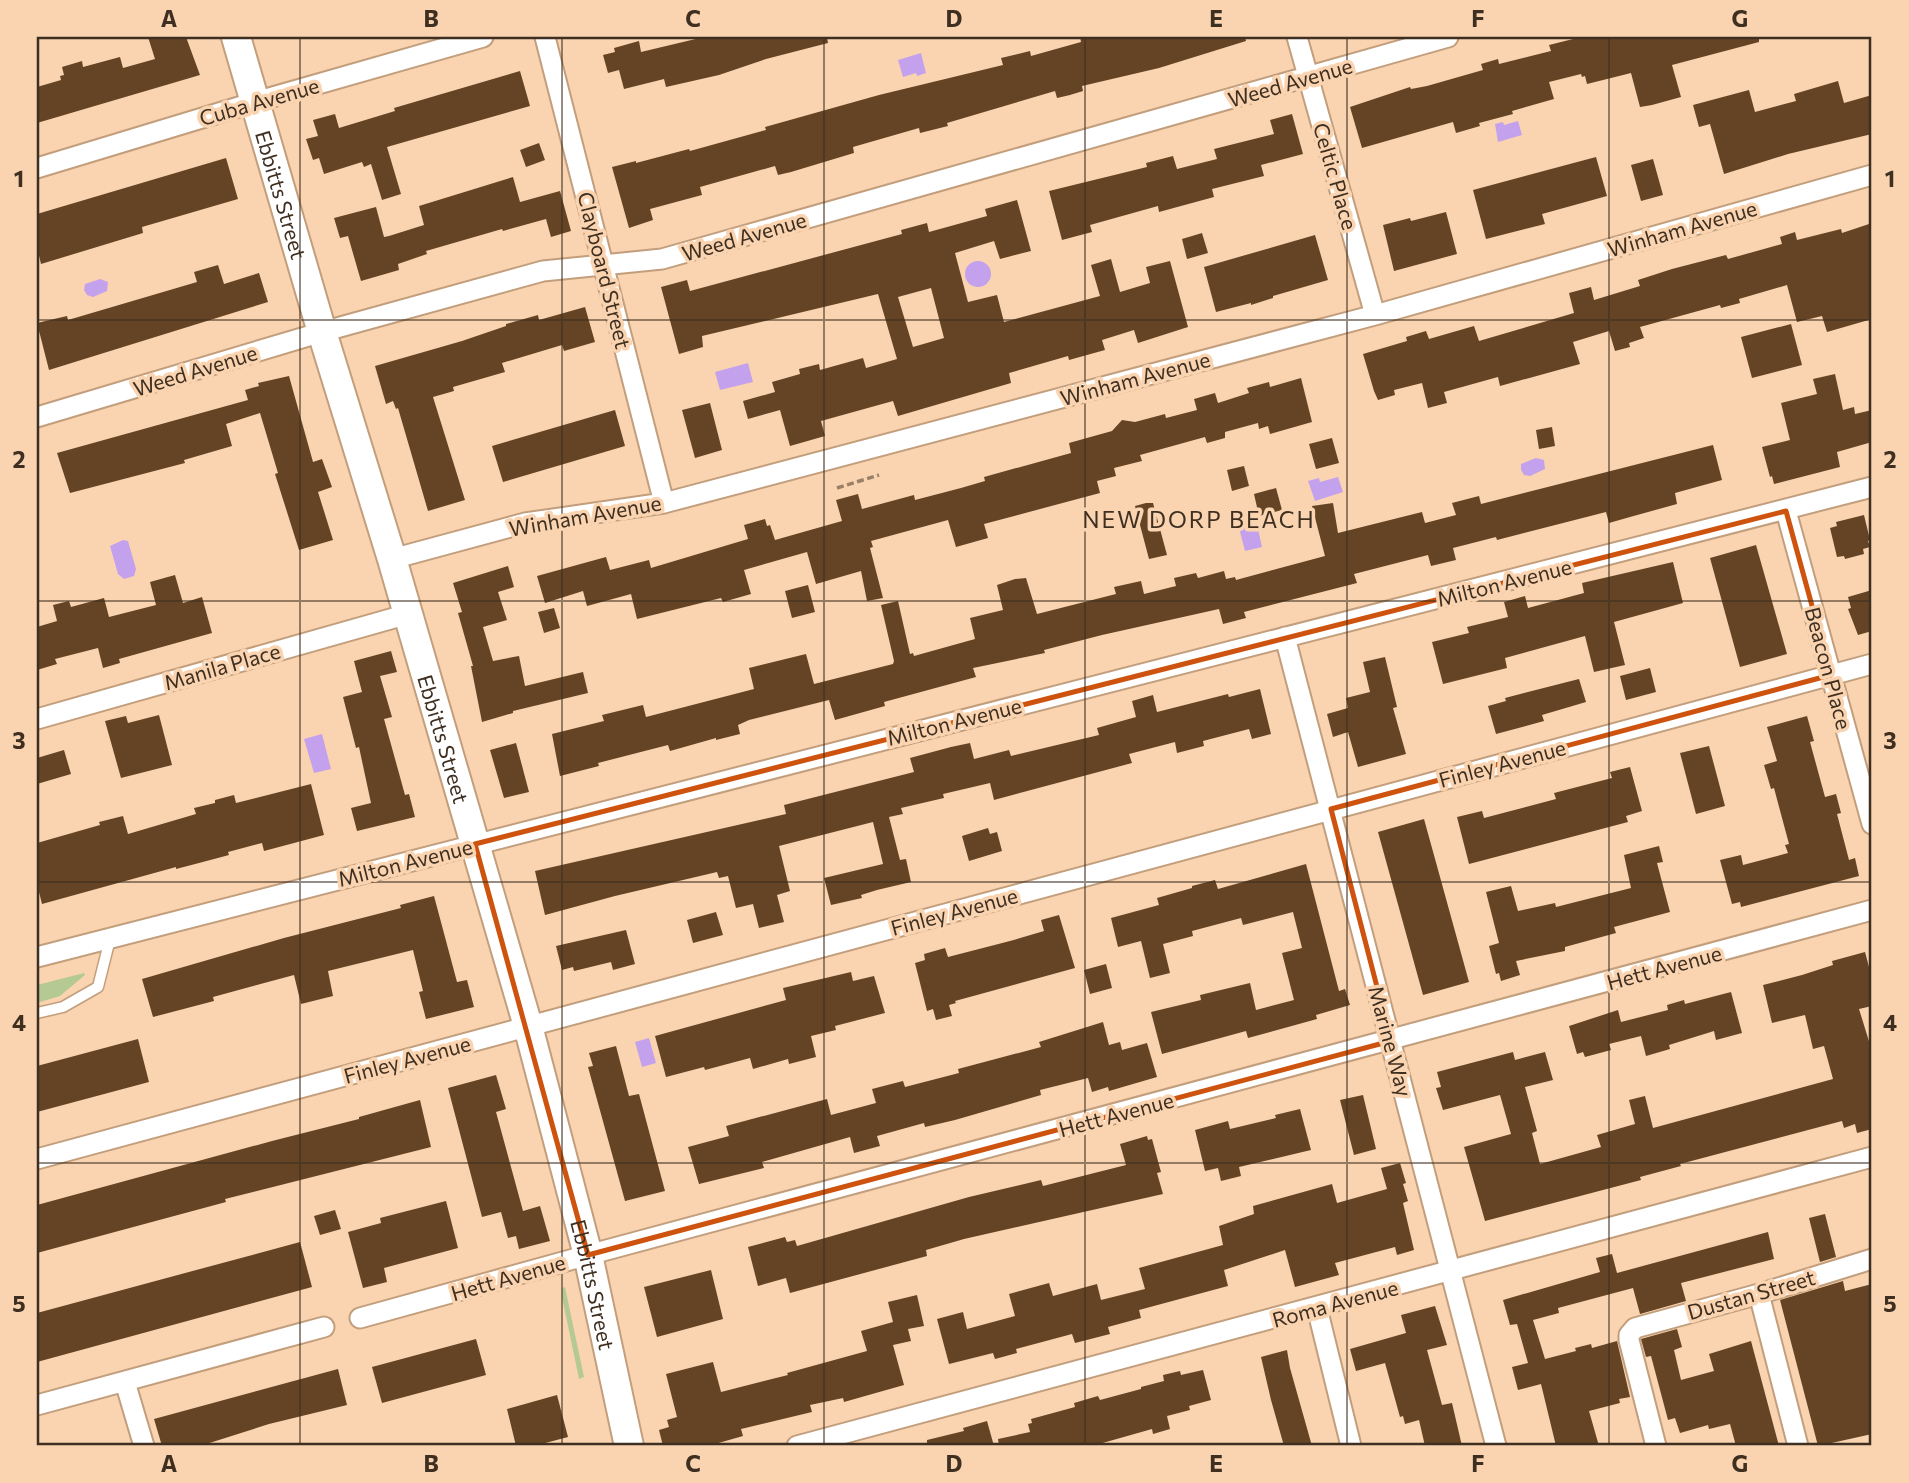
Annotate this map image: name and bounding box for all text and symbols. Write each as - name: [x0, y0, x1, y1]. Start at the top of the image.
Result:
- text: A: [161, 4, 178, 32]
- text: B: [423, 4, 439, 32]
- text: C: [685, 4, 701, 32]
- text: D: [946, 4, 963, 32]
- text: E: [1209, 4, 1223, 32]
- text: F: [1471, 4, 1485, 32]
- text: G: [1732, 4, 1748, 32]
- street label: Weed Avenue: [1225, 52, 1355, 112]
- street label: Cuba Avenue: [196, 72, 322, 130]
- street label: Celtic Place: [1309, 120, 1363, 232]
- street label: Ebbitts Street: [251, 127, 313, 262]
- text: 1: [14, 164, 24, 192]
- text: 1: [1885, 164, 1895, 192]
- street label: Clayboard Street: [573, 189, 637, 351]
- street label: Winham Avenue: [1604, 195, 1760, 261]
- street label: Weed Avenue: [679, 206, 809, 266]
- street label: Weed Avenue: [130, 339, 260, 401]
- street label: Winham Avenue: [1057, 346, 1213, 410]
- text: 2: [12, 445, 26, 473]
- text: 2: [1883, 445, 1897, 473]
- street label: Winham Avenue: [507, 489, 663, 541]
- district label: NEW DORP BEACH: [1082, 505, 1316, 533]
- street label: Milton Avenue: [1434, 553, 1574, 611]
- street label: Beacon Place: [1801, 604, 1857, 732]
- street label: Manila Place: [161, 637, 283, 695]
- street label: Ebbitts Street: [414, 671, 475, 806]
- street label: Milton Avenue: [884, 692, 1024, 750]
- text: 3: [12, 726, 26, 754]
- text: 3: [1883, 726, 1897, 754]
- street label: Finley Avenue: [1436, 734, 1568, 792]
- street label: Milton Avenue: [335, 833, 475, 891]
- street label: Finley Avenue: [888, 882, 1020, 940]
- street label: Hett Avenue: [1604, 940, 1724, 994]
- street label: Marine Way: [1364, 983, 1418, 1099]
- text: 4: [12, 1008, 26, 1036]
- text: 4: [1883, 1008, 1897, 1036]
- street label: Finley Avenue: [341, 1030, 473, 1088]
- street label: Hett Avenue: [1056, 1087, 1176, 1141]
- street label: Ebbitts Street: [567, 1217, 620, 1352]
- street label: Hett Avenue: [448, 1249, 568, 1305]
- street label: Dustan Street: [1684, 1264, 1818, 1324]
- street label: Roma Avenue: [1269, 1274, 1401, 1332]
- text: 5: [12, 1289, 26, 1317]
- text: 5: [1883, 1289, 1897, 1317]
- text: A: [161, 1449, 178, 1477]
- text: B: [423, 1449, 439, 1477]
- text: C: [685, 1449, 701, 1477]
- text: D: [946, 1449, 963, 1477]
- text: E: [1209, 1449, 1223, 1477]
- text: F: [1471, 1449, 1485, 1477]
- text: G: [1732, 1449, 1748, 1477]

